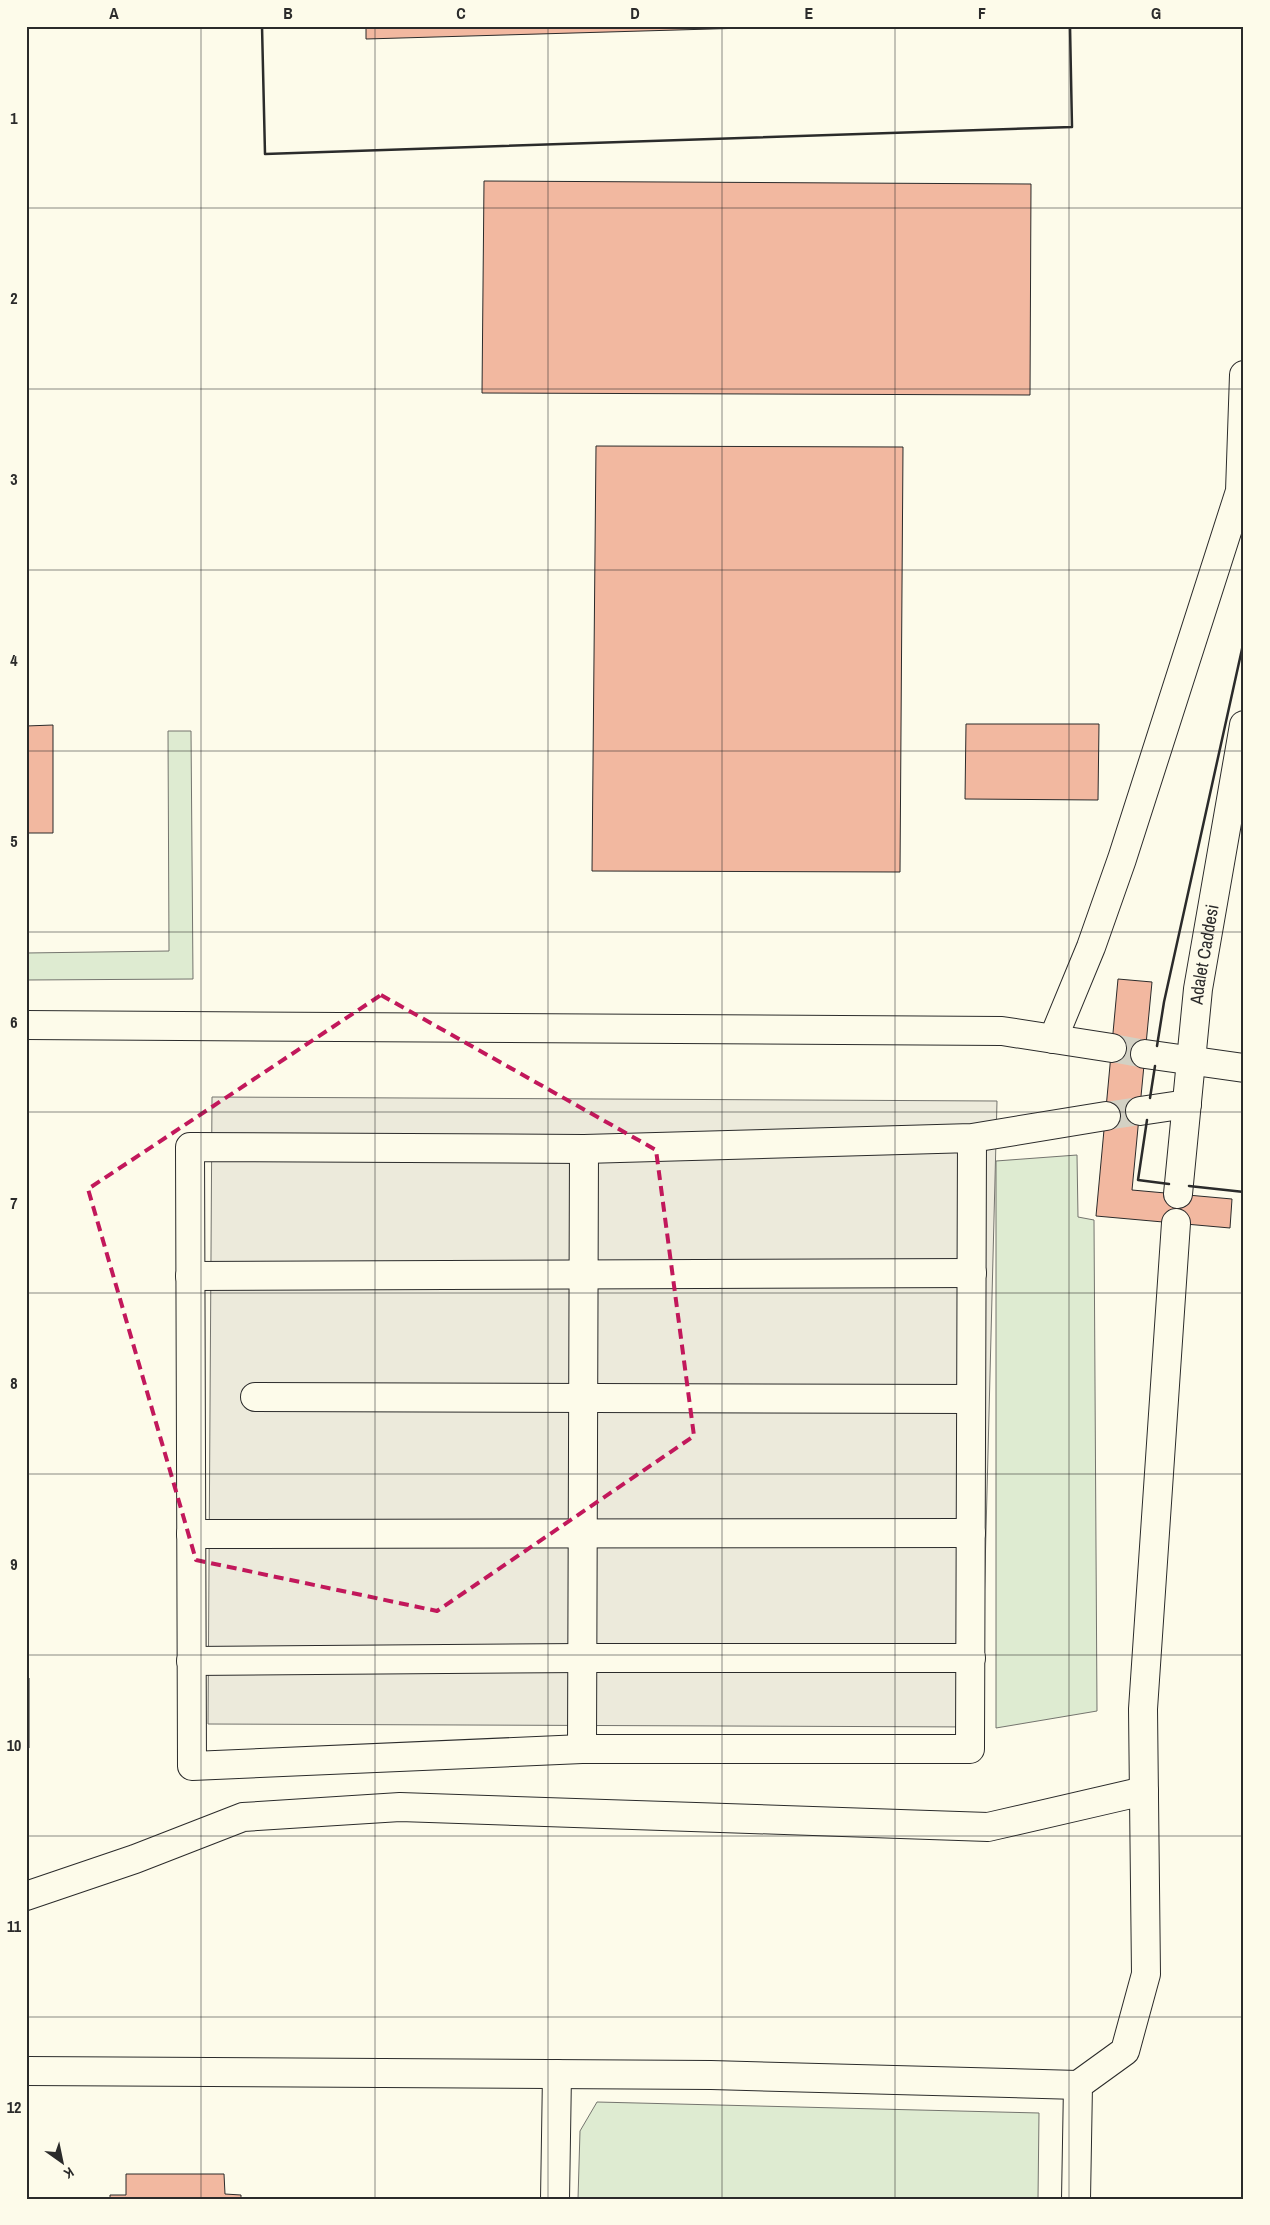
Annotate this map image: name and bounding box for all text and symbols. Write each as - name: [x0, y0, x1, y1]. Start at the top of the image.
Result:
- text: A: [109, 2, 119, 24]
- text: B: [283, 2, 293, 24]
- text: C: [456, 2, 466, 24]
- text: D: [630, 2, 640, 24]
- text: E: [805, 2, 814, 24]
- text: F: [978, 2, 986, 24]
- text: G: [1151, 2, 1161, 24]
- text: 1: [10, 107, 18, 129]
- text: 2: [10, 287, 18, 309]
- text: 3: [10, 468, 18, 490]
- text: 4: [10, 649, 18, 671]
- text: 5: [10, 830, 18, 852]
- street label: Adalet Caddesi: [1183, 902, 1225, 1007]
- text: 6: [10, 1011, 18, 1033]
- text: 7: [10, 1192, 18, 1214]
- text: 8: [10, 1372, 18, 1394]
- text: 9: [10, 1553, 18, 1575]
- text: 10: [7, 1734, 21, 1756]
- text: 11: [7, 1915, 22, 1937]
- text: 12: [7, 2096, 21, 2118]
- north arrow: [38, 2138, 88, 2188]
- text: K: [60, 2163, 77, 2183]

